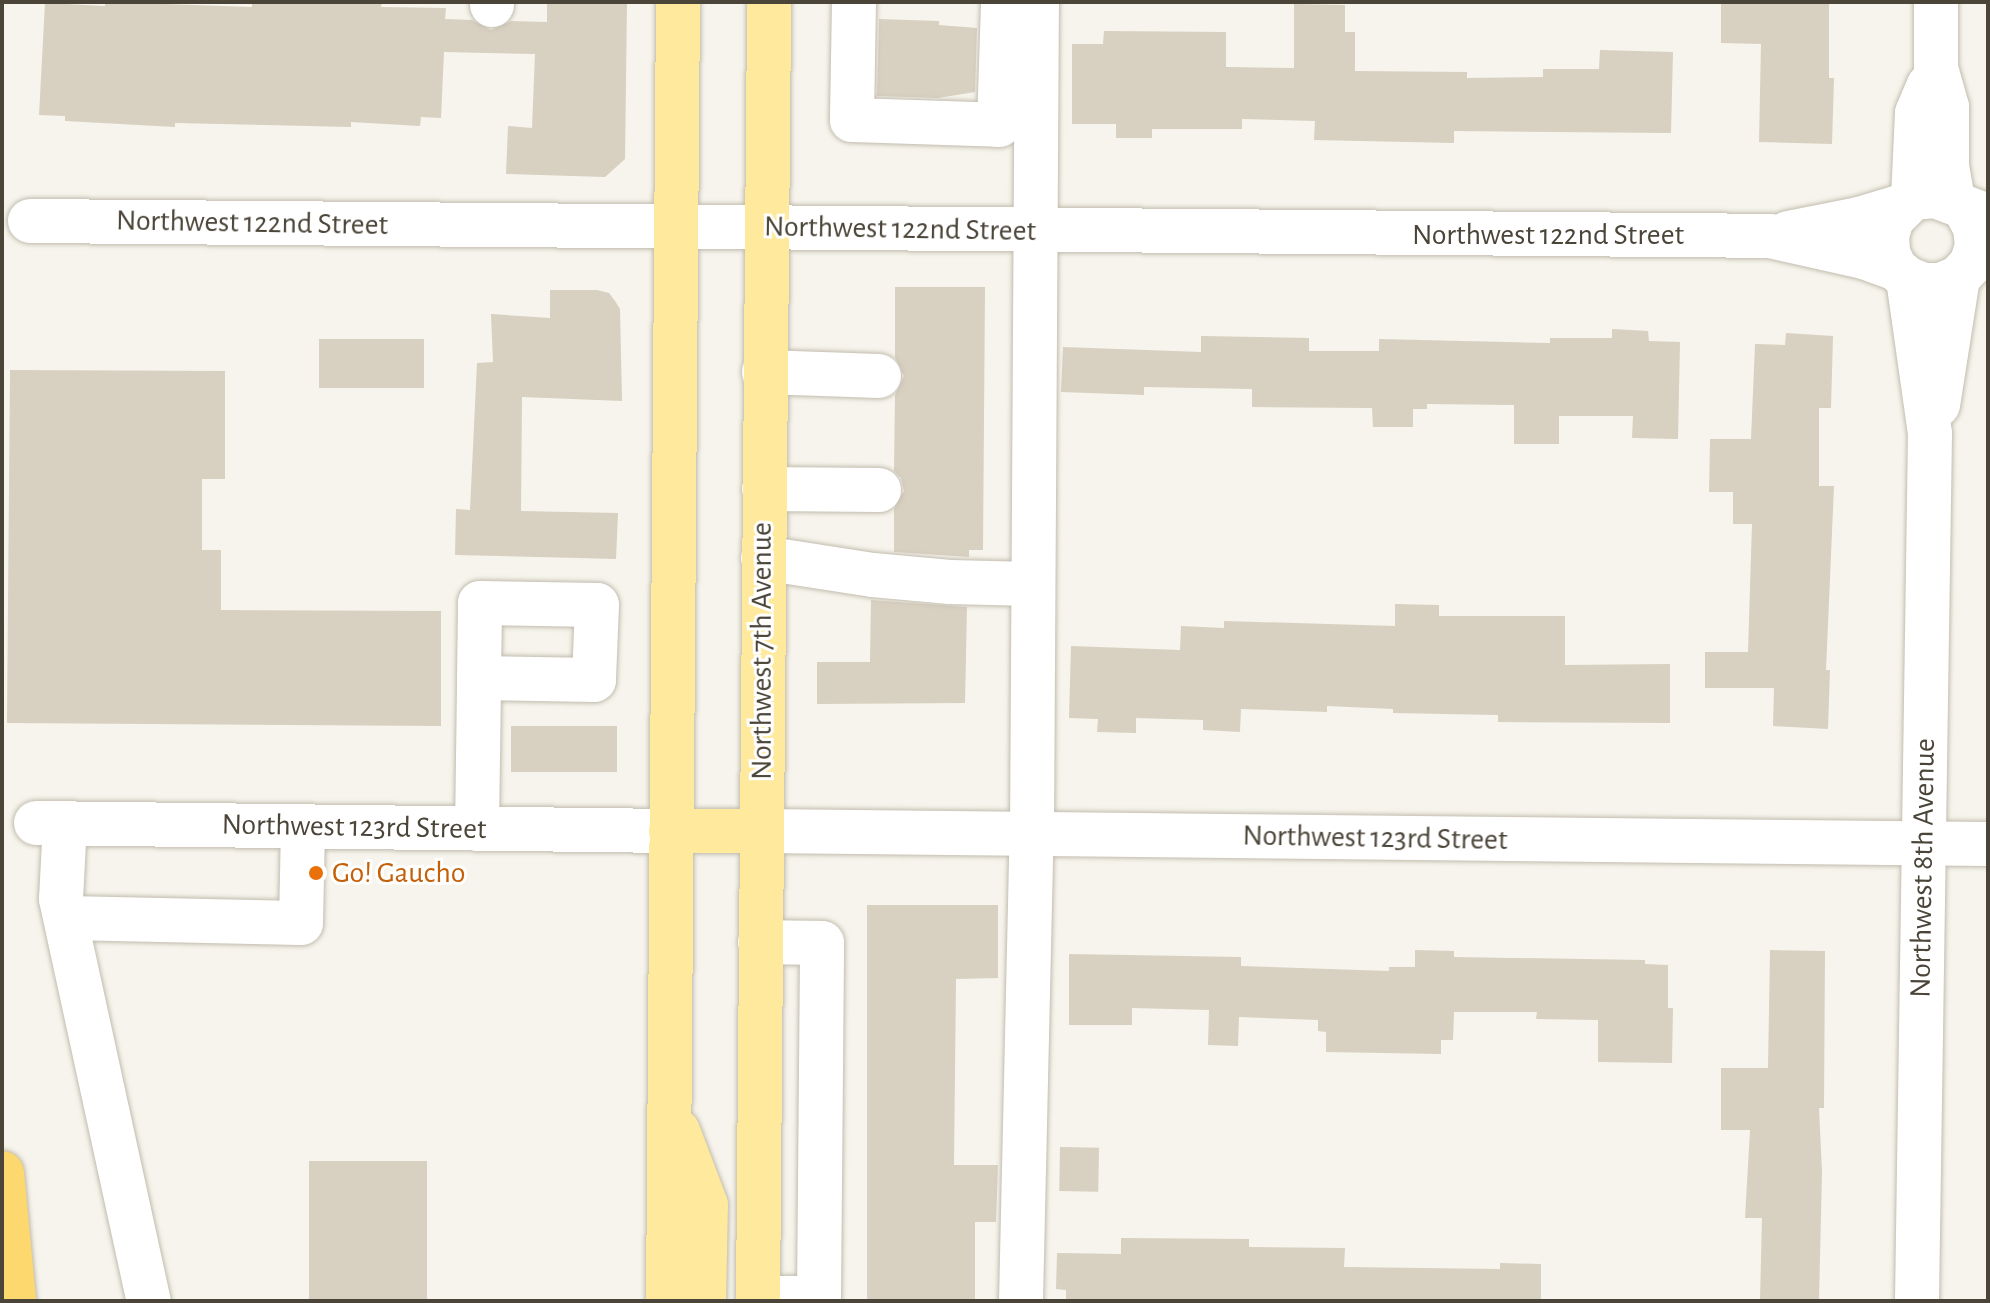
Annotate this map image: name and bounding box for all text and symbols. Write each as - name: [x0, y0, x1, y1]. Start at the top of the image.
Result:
- street label: Northwest 122nd Street: [116, 203, 388, 243]
- street label: Northwest 122nd Street: [764, 209, 1036, 249]
- street label: Northwest 122nd Street: [1412, 217, 1684, 253]
- street label: Northwest 7th Avenue: [744, 522, 780, 780]
- street label: Northwest 8th Avenue: [1903, 738, 1943, 998]
- street label: Northwest 123rd Street: [221, 807, 487, 847]
- street label: Northwest 123rd Street: [1242, 818, 1508, 858]
- place label: Go! Gaucho: [332, 855, 465, 891]
- marker: Go! Gaucho: [307, 864, 325, 882]

